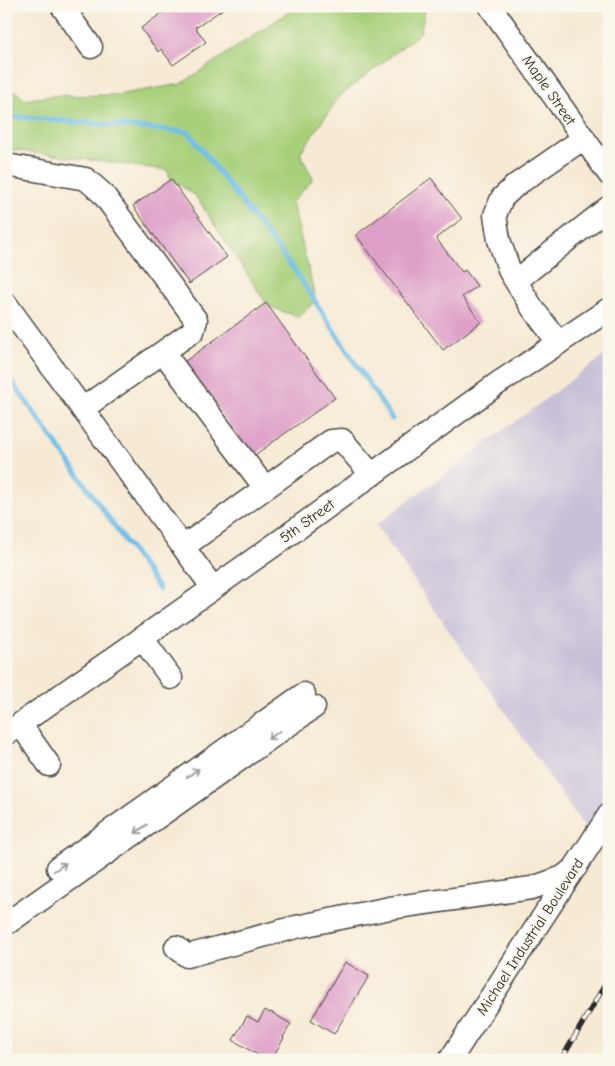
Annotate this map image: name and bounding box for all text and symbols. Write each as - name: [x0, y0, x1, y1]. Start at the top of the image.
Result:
- street label: Maple Street: [518, 51, 580, 129]
- street label: 5th Street: [276, 495, 338, 547]
- one-way arrow: [267, 730, 281, 740]
- one-way arrow: [186, 768, 200, 778]
- one-way arrow: [135, 823, 148, 834]
- street label: Michael Industrial Boulevard: [473, 855, 587, 1019]
- one-way arrow: [53, 861, 66, 872]

